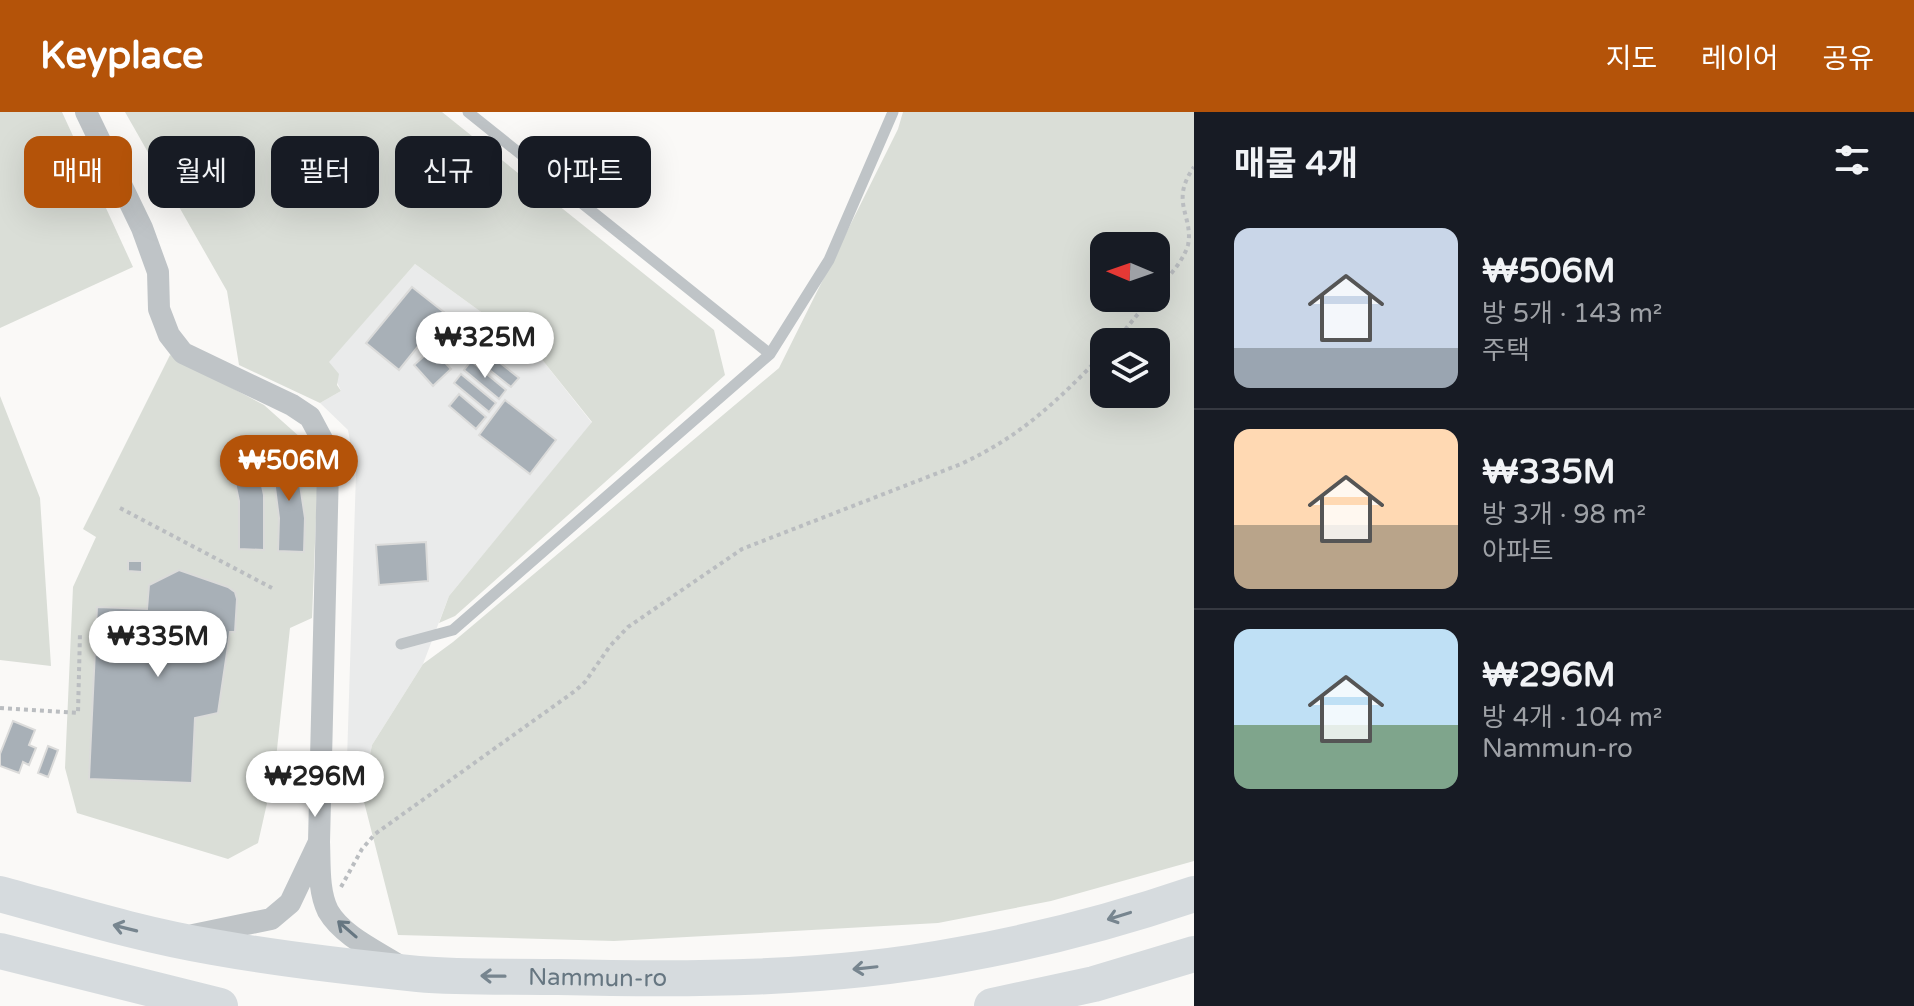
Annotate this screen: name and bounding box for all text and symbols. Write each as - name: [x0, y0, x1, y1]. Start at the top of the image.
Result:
- text: Keyplace: [40, 33, 204, 79]
- text: 지도: [1606, 42, 1657, 76]
- text: 레이어: [1701, 42, 1778, 76]
- text: 공유: [1822, 42, 1874, 76]
- chip: 매매: [24, 136, 132, 208]
- chip: 월세: [148, 136, 255, 208]
- chip: 필터: [271, 136, 379, 208]
- chip: 신규: [395, 136, 502, 208]
- chip: 아파트: [518, 136, 651, 208]
- icon: filters: [1830, 138, 1874, 182]
- text: 매물 4개: [1234, 144, 1358, 185]
- north arrow: [1090, 232, 1170, 312]
- map controls: [1090, 232, 1170, 408]
- text: ₩506M: [1482, 251, 1616, 292]
- icon: home: [1298, 260, 1394, 356]
- text: 방 5개 · 143 m²: [1482, 298, 1662, 329]
- pin: ₩325M: [429, 312, 541, 380]
- text: ₩325M: [434, 322, 536, 353]
- button: layers: [1090, 328, 1170, 408]
- text: 주택: [1482, 335, 1530, 366]
- pin: ₩506M: [233, 435, 345, 503]
- text: ₩506M: [238, 445, 340, 476]
- text: ₩335M: [1482, 452, 1616, 493]
- icon: home: [1298, 461, 1394, 557]
- text: 방 3개 · 98 m²: [1482, 499, 1646, 530]
- text: 아파트: [1482, 536, 1554, 567]
- pin: ₩335M: [102, 611, 214, 679]
- text: ₩335M: [107, 621, 209, 652]
- text: ₩296M: [1482, 655, 1616, 696]
- icon: home: [1298, 661, 1394, 757]
- text: 방 4개 · 104 m²: [1482, 702, 1662, 733]
- text: Nammun-ro: [1482, 733, 1633, 764]
- pin: ₩296M: [259, 751, 371, 819]
- text: ₩296M: [264, 761, 366, 792]
- one-way arrow: [1107, 909, 1133, 924]
- one-way arrow: [113, 919, 139, 934]
- one-way arrow: [337, 920, 357, 938]
- one-way arrow: [852, 960, 879, 975]
- street label: Nammun-ro: [528, 962, 667, 993]
- one-way arrow: [480, 968, 507, 983]

